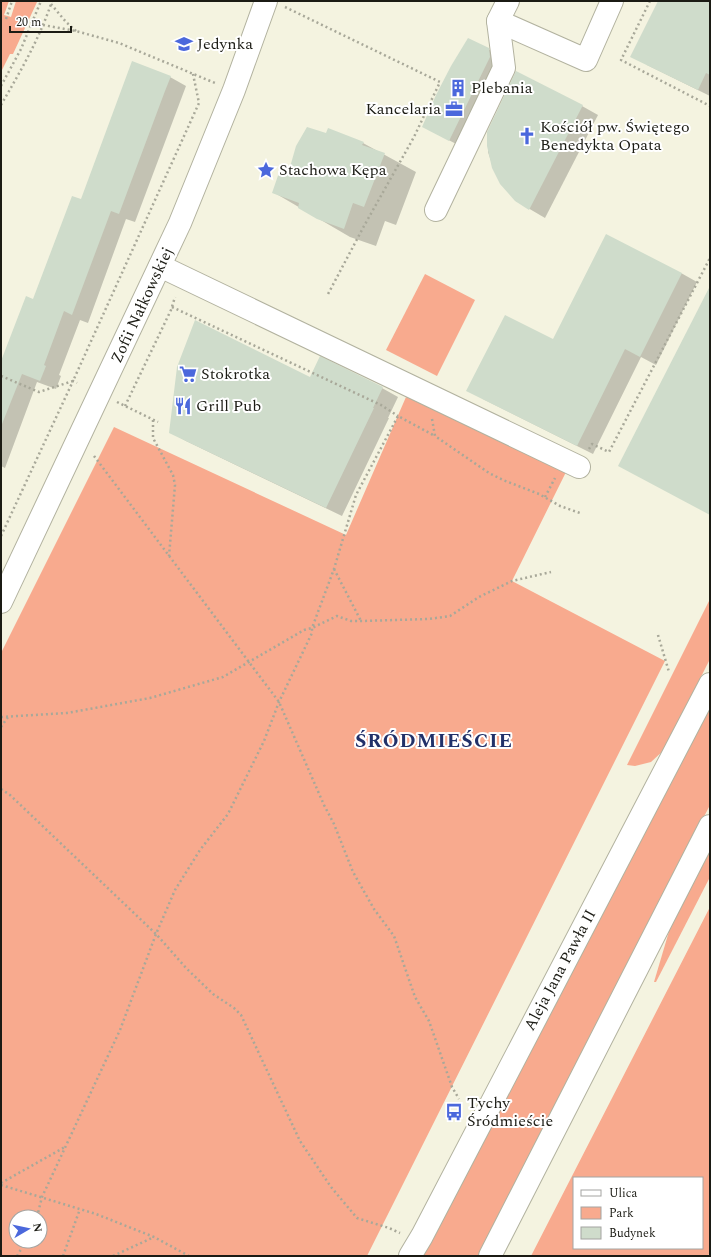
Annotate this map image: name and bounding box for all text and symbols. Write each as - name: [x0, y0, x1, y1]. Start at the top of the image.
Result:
- scale bar: [10, 8, 71, 34]
- text: 20 m: [16, 13, 41, 32]
- place label: Jedynka: [197, 32, 253, 56]
- school or university icon: Jedynka: [174, 34, 194, 54]
- place label: Plebania: [471, 76, 533, 100]
- building icon: Plebania: [448, 78, 468, 98]
- place label: Kancelaria: [366, 97, 441, 121]
- office icon: Kancelaria: [444, 99, 464, 119]
- place label: Kościół pw. Świętego Benedykta Opata: [540, 115, 690, 157]
- church icon: Kościół pw. Świętego Benedykta Opata: [517, 126, 537, 146]
- place label: Stachowa Kępa: [279, 158, 387, 182]
- place icon: Stachowa Kępa: [256, 160, 276, 180]
- street label: Zofii Nałkowskiej: [105, 243, 179, 367]
- place label: Stokrotka: [201, 362, 270, 386]
- supermarket icon: Stokrotka: [178, 364, 198, 384]
- place label: Grill Pub: [196, 394, 261, 418]
- restaurant icon: Grill Pub: [173, 396, 193, 416]
- district label: ŚRÓDMIEŚCIE: [355, 726, 513, 756]
- street label: Aleja Jana Pawła II: [518, 905, 602, 1035]
- place label: Tychy Śródmieście: [467, 1091, 553, 1133]
- bus stop icon: Tychy Śródmieście: [444, 1102, 464, 1122]
- legend: [573, 1177, 703, 1249]
- text: Ulica: [609, 1184, 638, 1203]
- text: Park: [609, 1204, 634, 1223]
- north arrow: [8, 1209, 48, 1249]
- text: N: [28, 1222, 46, 1233]
- text: Budynek: [609, 1224, 656, 1243]

